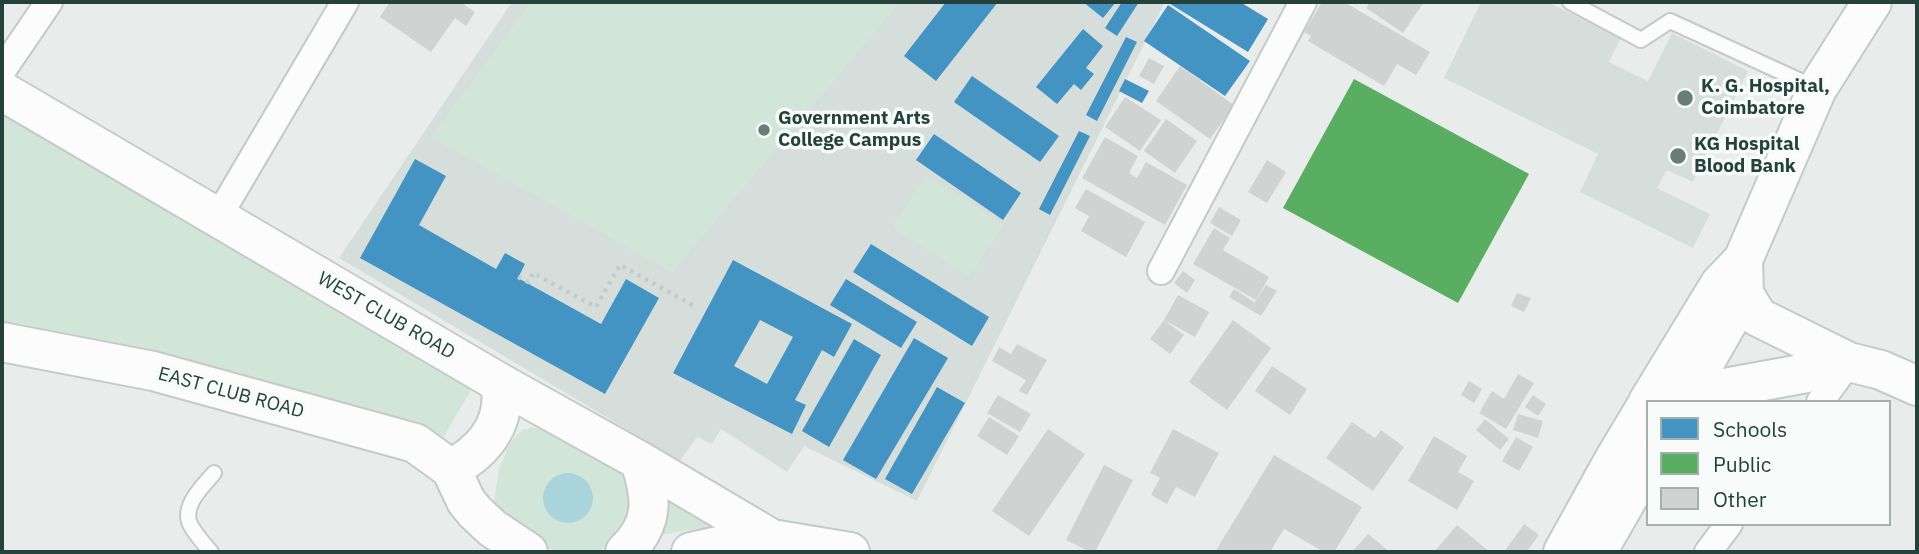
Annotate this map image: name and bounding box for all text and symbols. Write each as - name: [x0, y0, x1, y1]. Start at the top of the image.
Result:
- place label: K. G. Hospital, Coimbatore: [1701, 76, 1830, 120]
- marker: K. G. Hospital, Coimbatore: [1675, 88, 1695, 108]
- place label: Government Arts College Campus: [778, 108, 930, 152]
- marker: Government Arts College Campus: [756, 122, 772, 138]
- place label: KG Hospital Blood Bank: [1694, 134, 1799, 178]
- marker: KG Hospital Blood Bank: [1668, 146, 1688, 166]
- street label: WEST CLUB ROAD: [313, 267, 459, 365]
- street label: EAST CLUB ROAD: [156, 363, 306, 423]
- legend: [1646, 400, 1891, 526]
- text: Schools: [1713, 415, 1787, 443]
- text: Public: [1713, 450, 1771, 478]
- text: Other: [1713, 485, 1766, 513]

